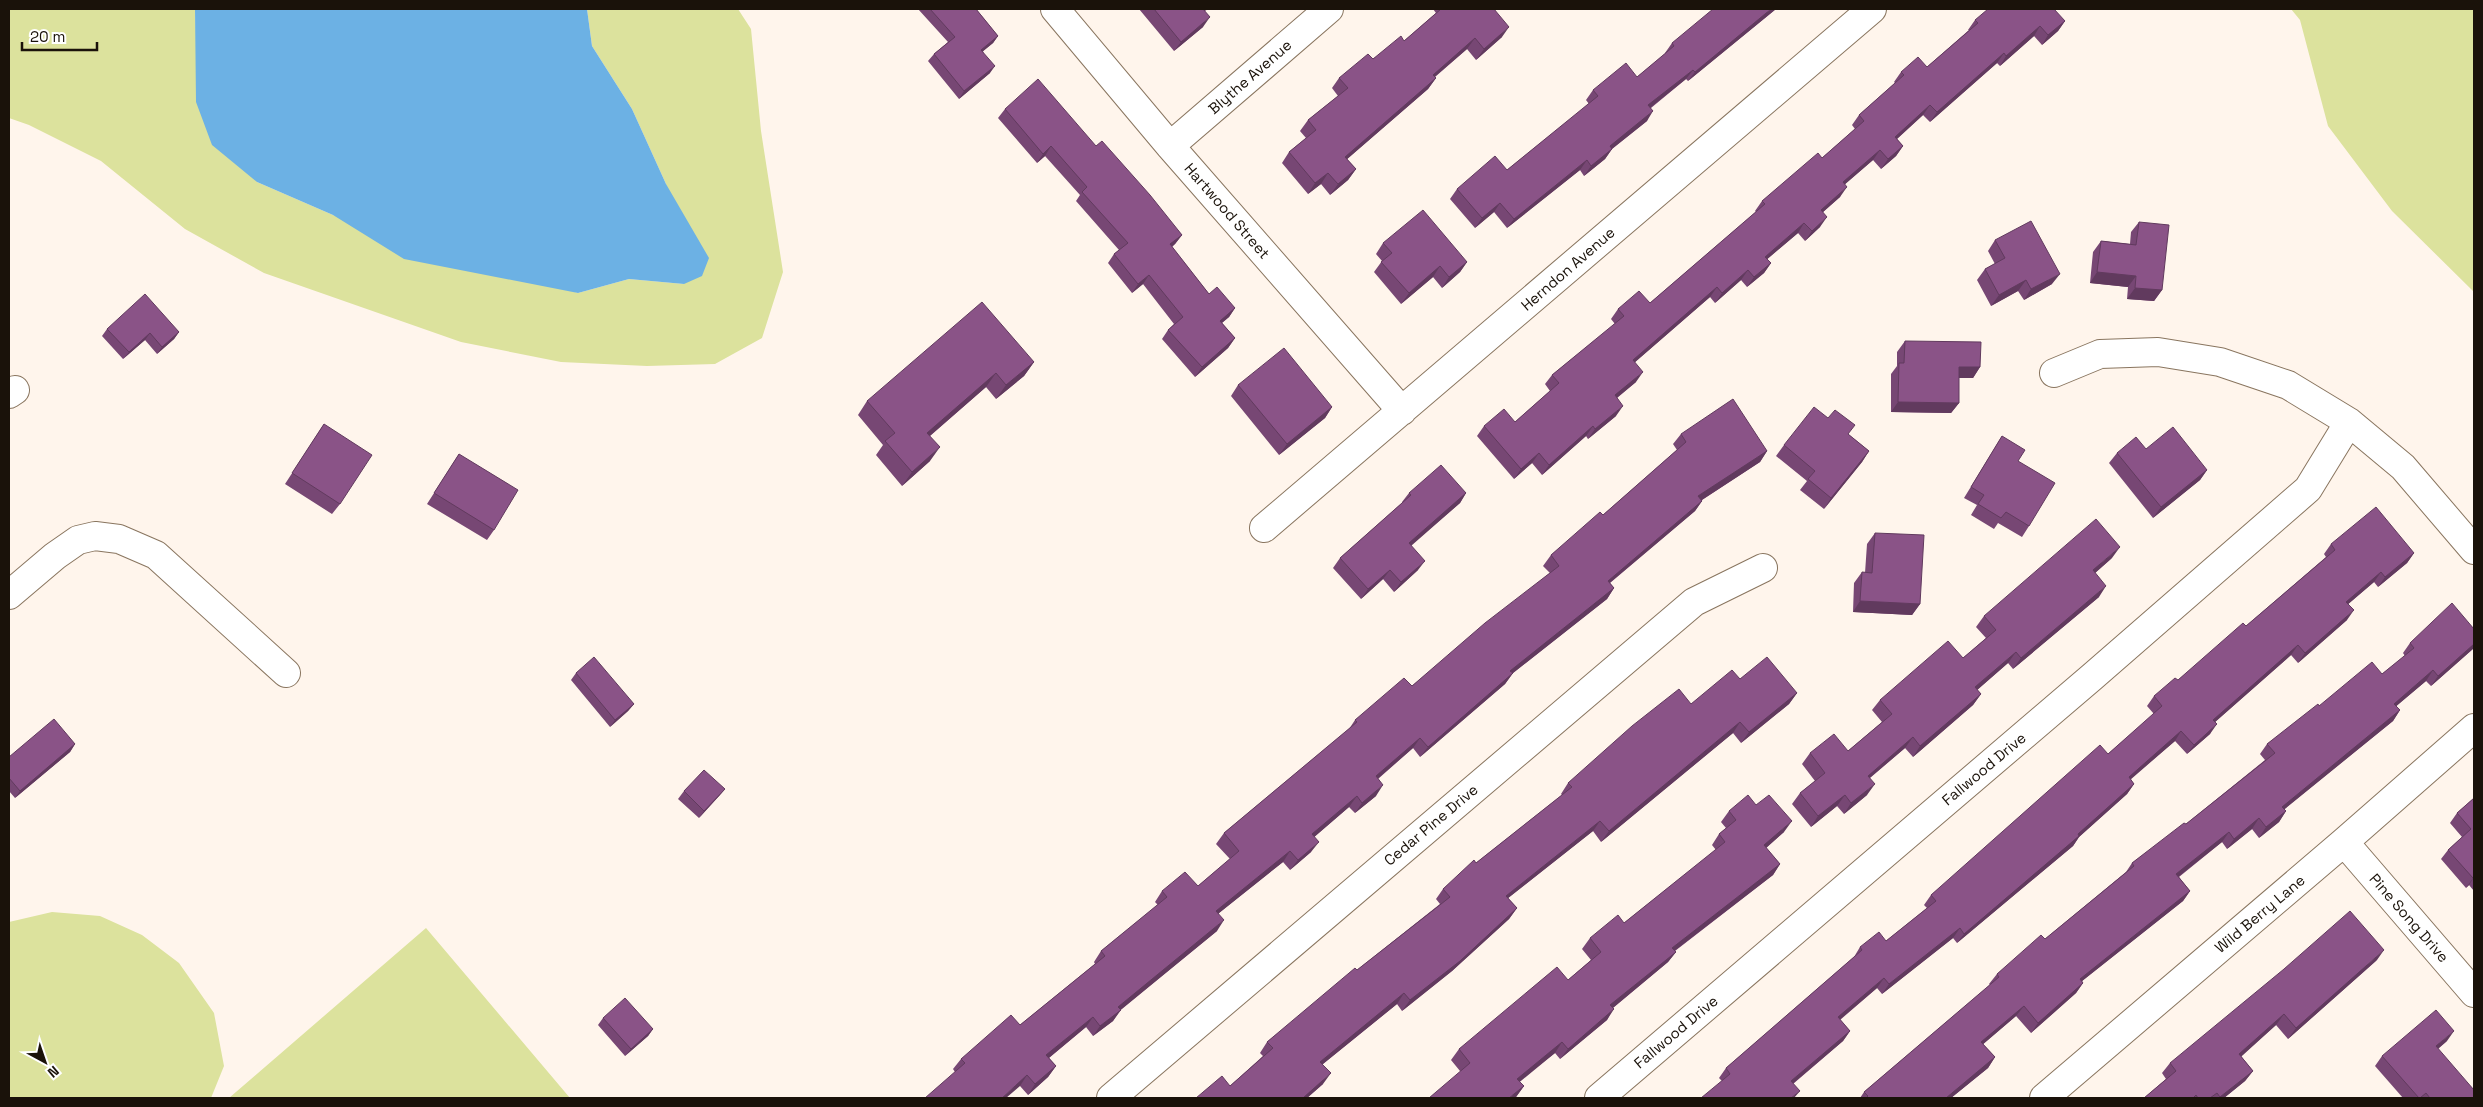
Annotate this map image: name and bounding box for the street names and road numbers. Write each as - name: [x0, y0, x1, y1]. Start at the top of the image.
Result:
- street label: Blythe Avenue: [1204, 35, 1295, 118]
- street label: Hartwood Street: [1181, 159, 1274, 263]
- street label: Herndon Avenue: [1517, 223, 1619, 315]
- street label: Fallwood Drive: [1938, 728, 2030, 809]
- street label: Cedar Pine Drive: [1380, 780, 1482, 869]
- street label: Pine Song Drive: [2366, 869, 2453, 966]
- street label: Wild Berry Lane: [2211, 870, 2309, 957]
- street label: Fallwood Drive: [1630, 991, 1722, 1072]

